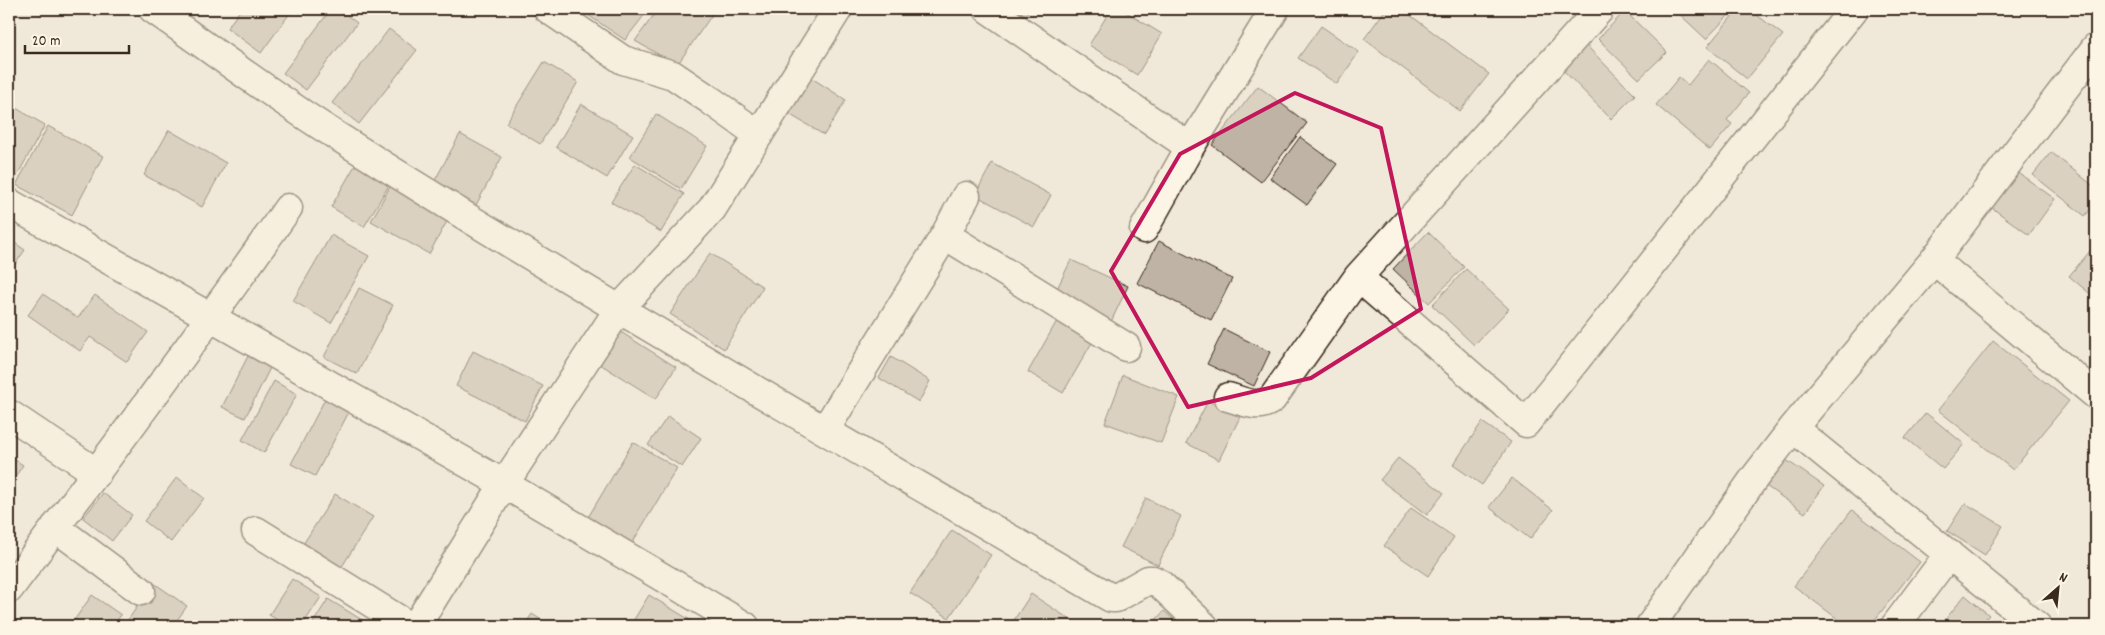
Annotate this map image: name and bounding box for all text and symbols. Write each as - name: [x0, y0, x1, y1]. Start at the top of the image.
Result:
- scale bar: [25, 22, 129, 54]
- text: 20 m: [32, 31, 60, 53]
- north arrow: [2032, 562, 2082, 612]
- text: N: [2055, 568, 2071, 589]

